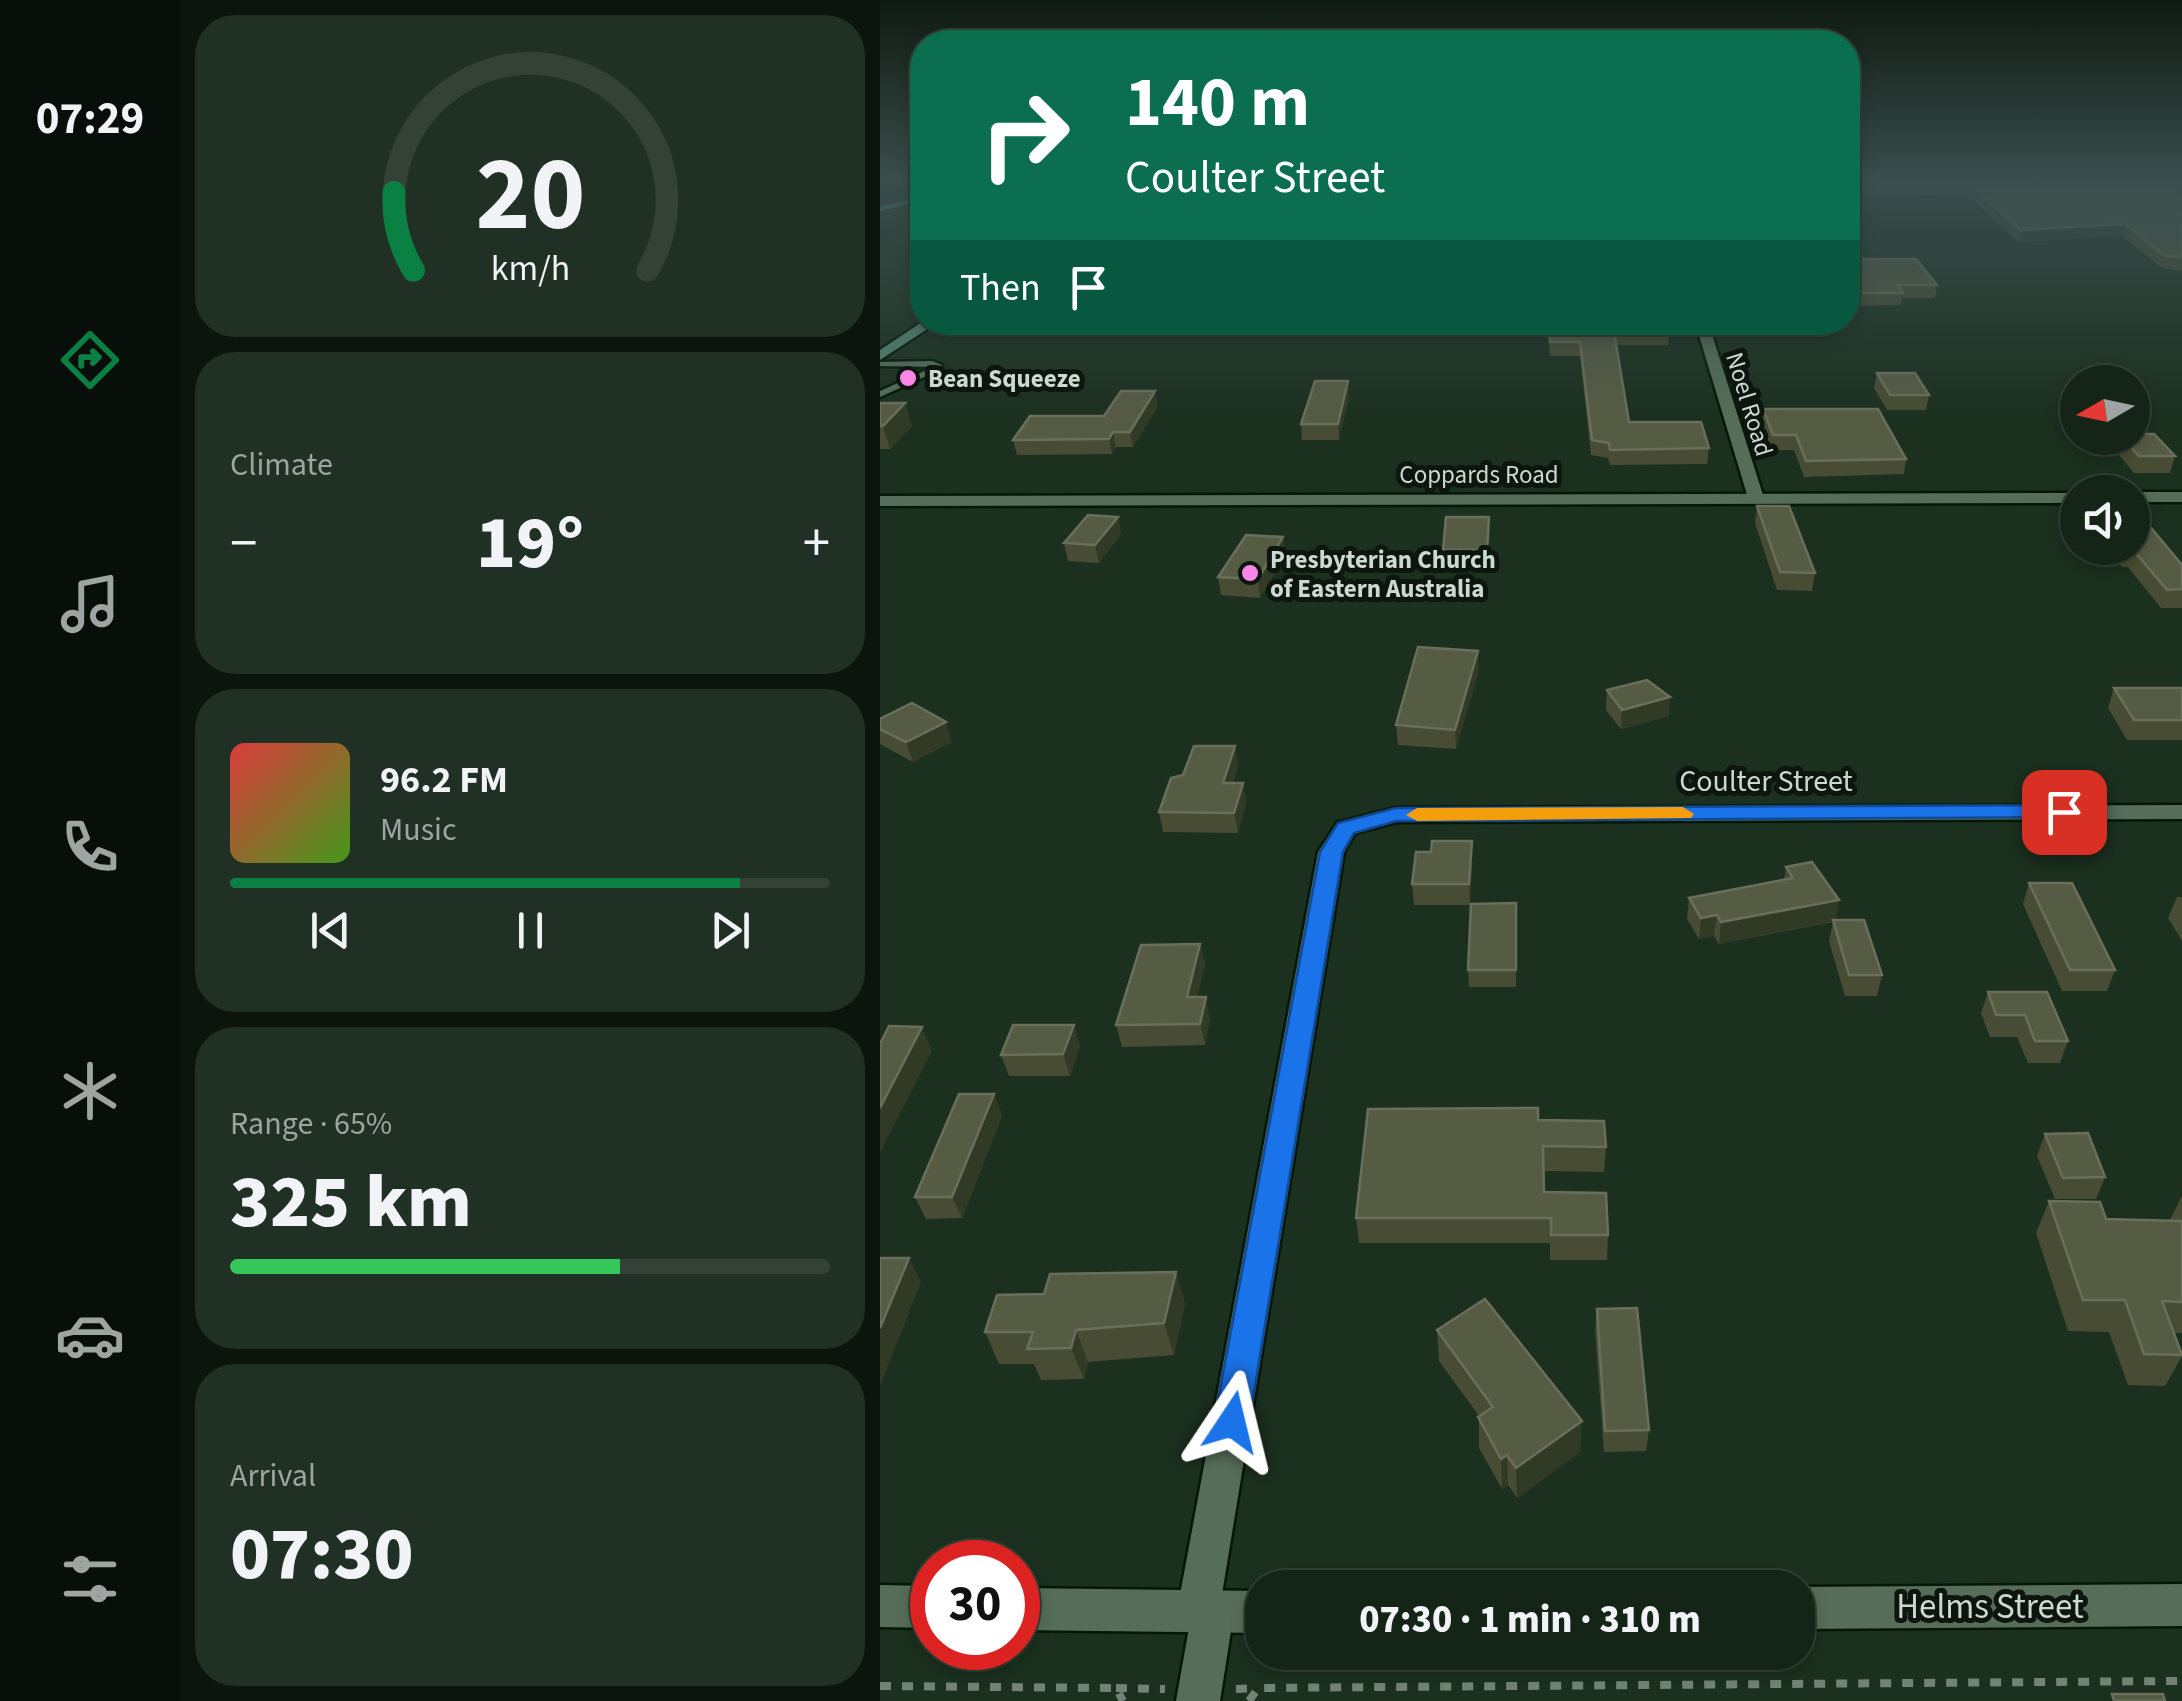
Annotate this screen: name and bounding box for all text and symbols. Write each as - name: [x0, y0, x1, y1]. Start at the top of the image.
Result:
- text: 140 m: [1125, 53, 1310, 153]
- icon: right: [960, 70, 1090, 200]
- text: 07:29: [36, 87, 144, 151]
- text: 20: [475, 122, 585, 270]
- text: Coulter Street: [1125, 146, 1385, 210]
- text: km/h: [490, 243, 570, 294]
- icon: arrive: [1061, 260, 1116, 315]
- text: Then: [960, 261, 1041, 315]
- icon: directions: [55, 325, 125, 395]
- street label: Noel Road: [1716, 348, 1782, 461]
- place label: Bean Squeeze: [928, 361, 1081, 397]
- north arrow: [2060, 365, 2150, 455]
- map controls: [2060, 365, 2150, 565]
- marker: Bean Squeeze: [897, 367, 919, 389]
- text: Climate: [230, 442, 333, 488]
- street label: Coppards Road: [1399, 457, 1559, 493]
- button: sound: [2060, 475, 2150, 565]
- text: 19°: [476, 490, 584, 597]
- text: −: [230, 505, 257, 583]
- text: +: [803, 505, 830, 583]
- place label: Presbyterian Church of Eastern Australia: [1270, 542, 1496, 607]
- marker: Presbyterian Church of Eastern Australia: [1239, 562, 1261, 584]
- icon: music: [55, 569, 125, 639]
- text: 96.2 FM: [380, 753, 508, 807]
- street label: Coulter Street: [1679, 760, 1853, 803]
- pin: [2022, 770, 2107, 855]
- icon: arrive: [2037, 785, 2092, 840]
- text: Music: [380, 807, 457, 853]
- icon: phone: [55, 812, 125, 882]
- icon: previous: [303, 903, 358, 958]
- icon: pause: [503, 903, 558, 958]
- icon: next: [703, 903, 758, 958]
- icon: climate: [55, 1056, 125, 1126]
- text: Range · 65%: [230, 1101, 392, 1147]
- text: 325 km: [230, 1149, 472, 1256]
- icon: car: [55, 1300, 125, 1370]
- position arrow: [1180, 1370, 1284, 1474]
- text: Arrival: [230, 1453, 316, 1499]
- text: 07:30: [230, 1501, 413, 1608]
- speed limit sign: 30: [910, 1540, 1040, 1670]
- icon: filters: [55, 1544, 125, 1614]
- street label: Helms Street: [1896, 1582, 2084, 1632]
- text: 07:30 · 1 min · 310 m: [1359, 1593, 1701, 1647]

